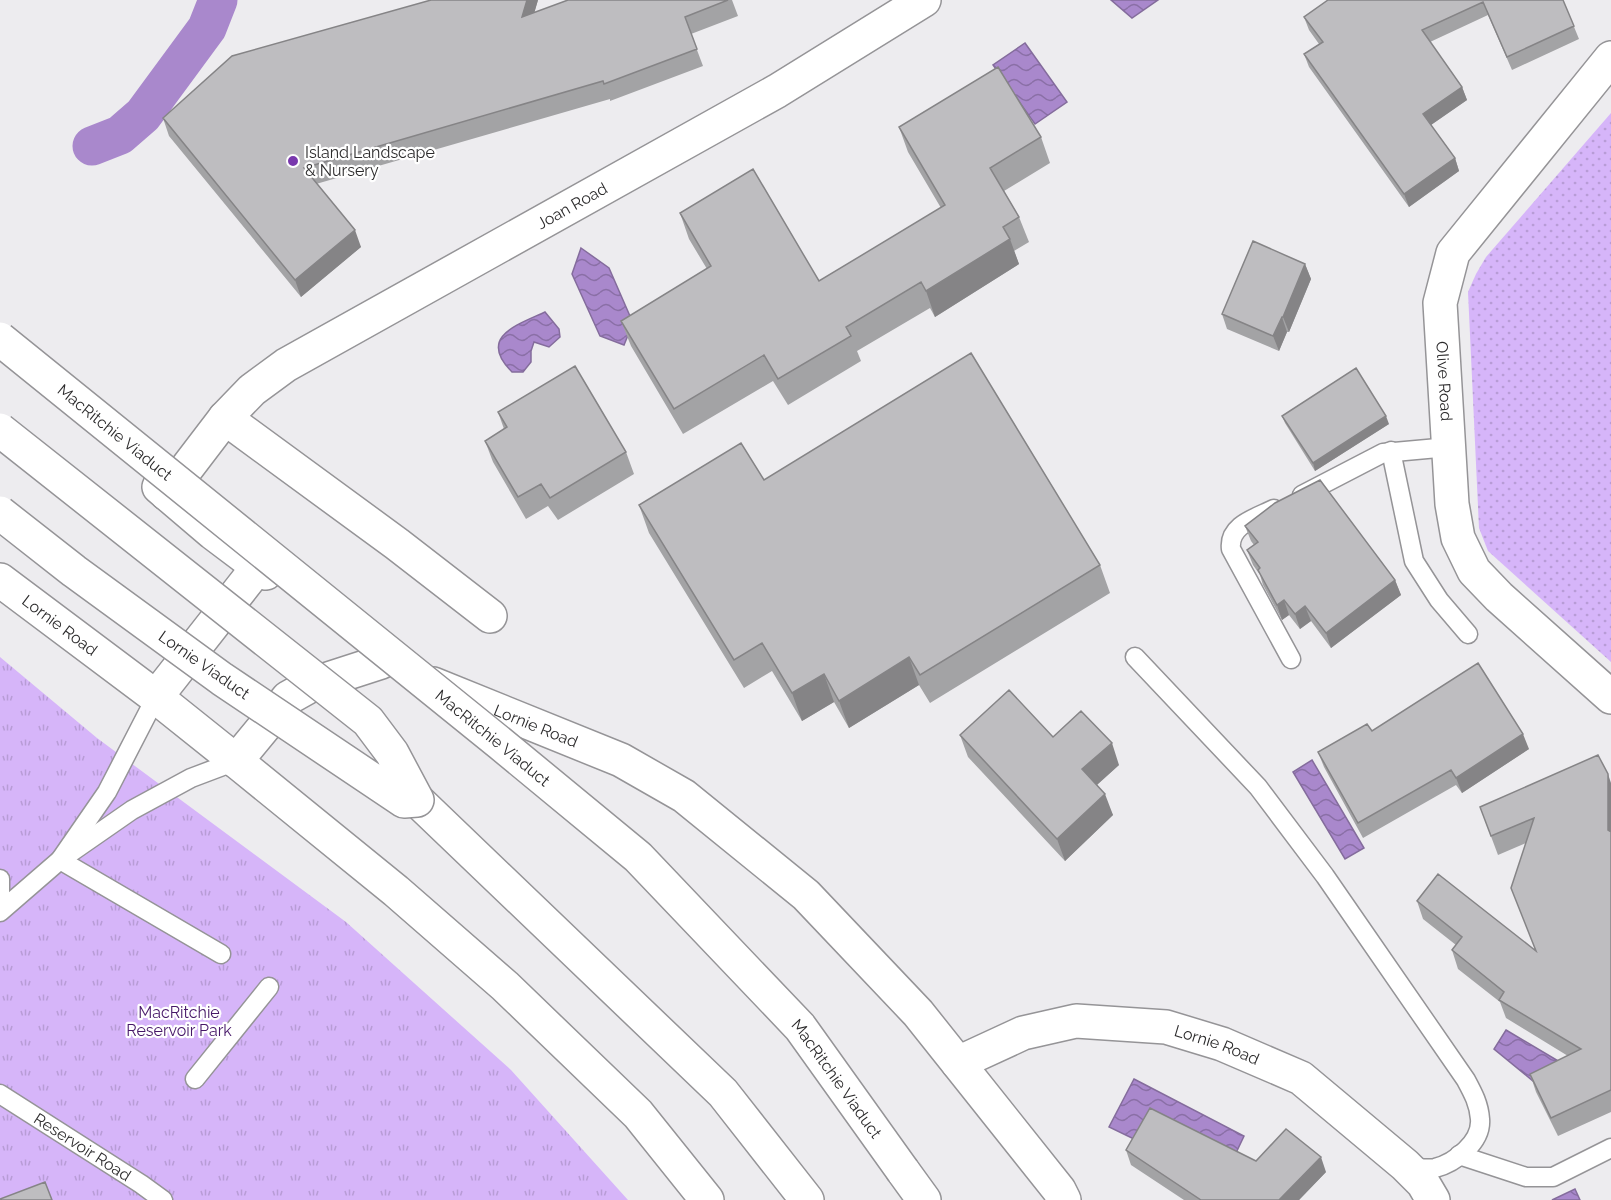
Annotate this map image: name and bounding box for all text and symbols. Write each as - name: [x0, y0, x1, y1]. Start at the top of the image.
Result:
- place label: Island Landscape & Nursery: [305, 143, 435, 180]
- marker: Island Landscape & Nursery: [286, 154, 300, 168]
- street label: Joan Road: [533, 178, 610, 233]
- street label: Olive Road: [1433, 341, 1457, 422]
- street label: MacRitchie Viaduct: [54, 380, 177, 484]
- street label: Lornie Road: [19, 591, 101, 659]
- street label: Lornie Viaduct: [155, 627, 254, 704]
- street label: MacRitchie Viaduct: [432, 686, 554, 790]
- street label: Lornie Road: [491, 700, 581, 751]
- park label: MacRitchie Reservoir Park: [126, 1003, 232, 1040]
- street label: MacRitchie Viaduct: [788, 1015, 886, 1142]
- street label: Lornie Road: [1172, 1021, 1262, 1069]
- street label: Reservoir Road: [31, 1109, 135, 1185]

